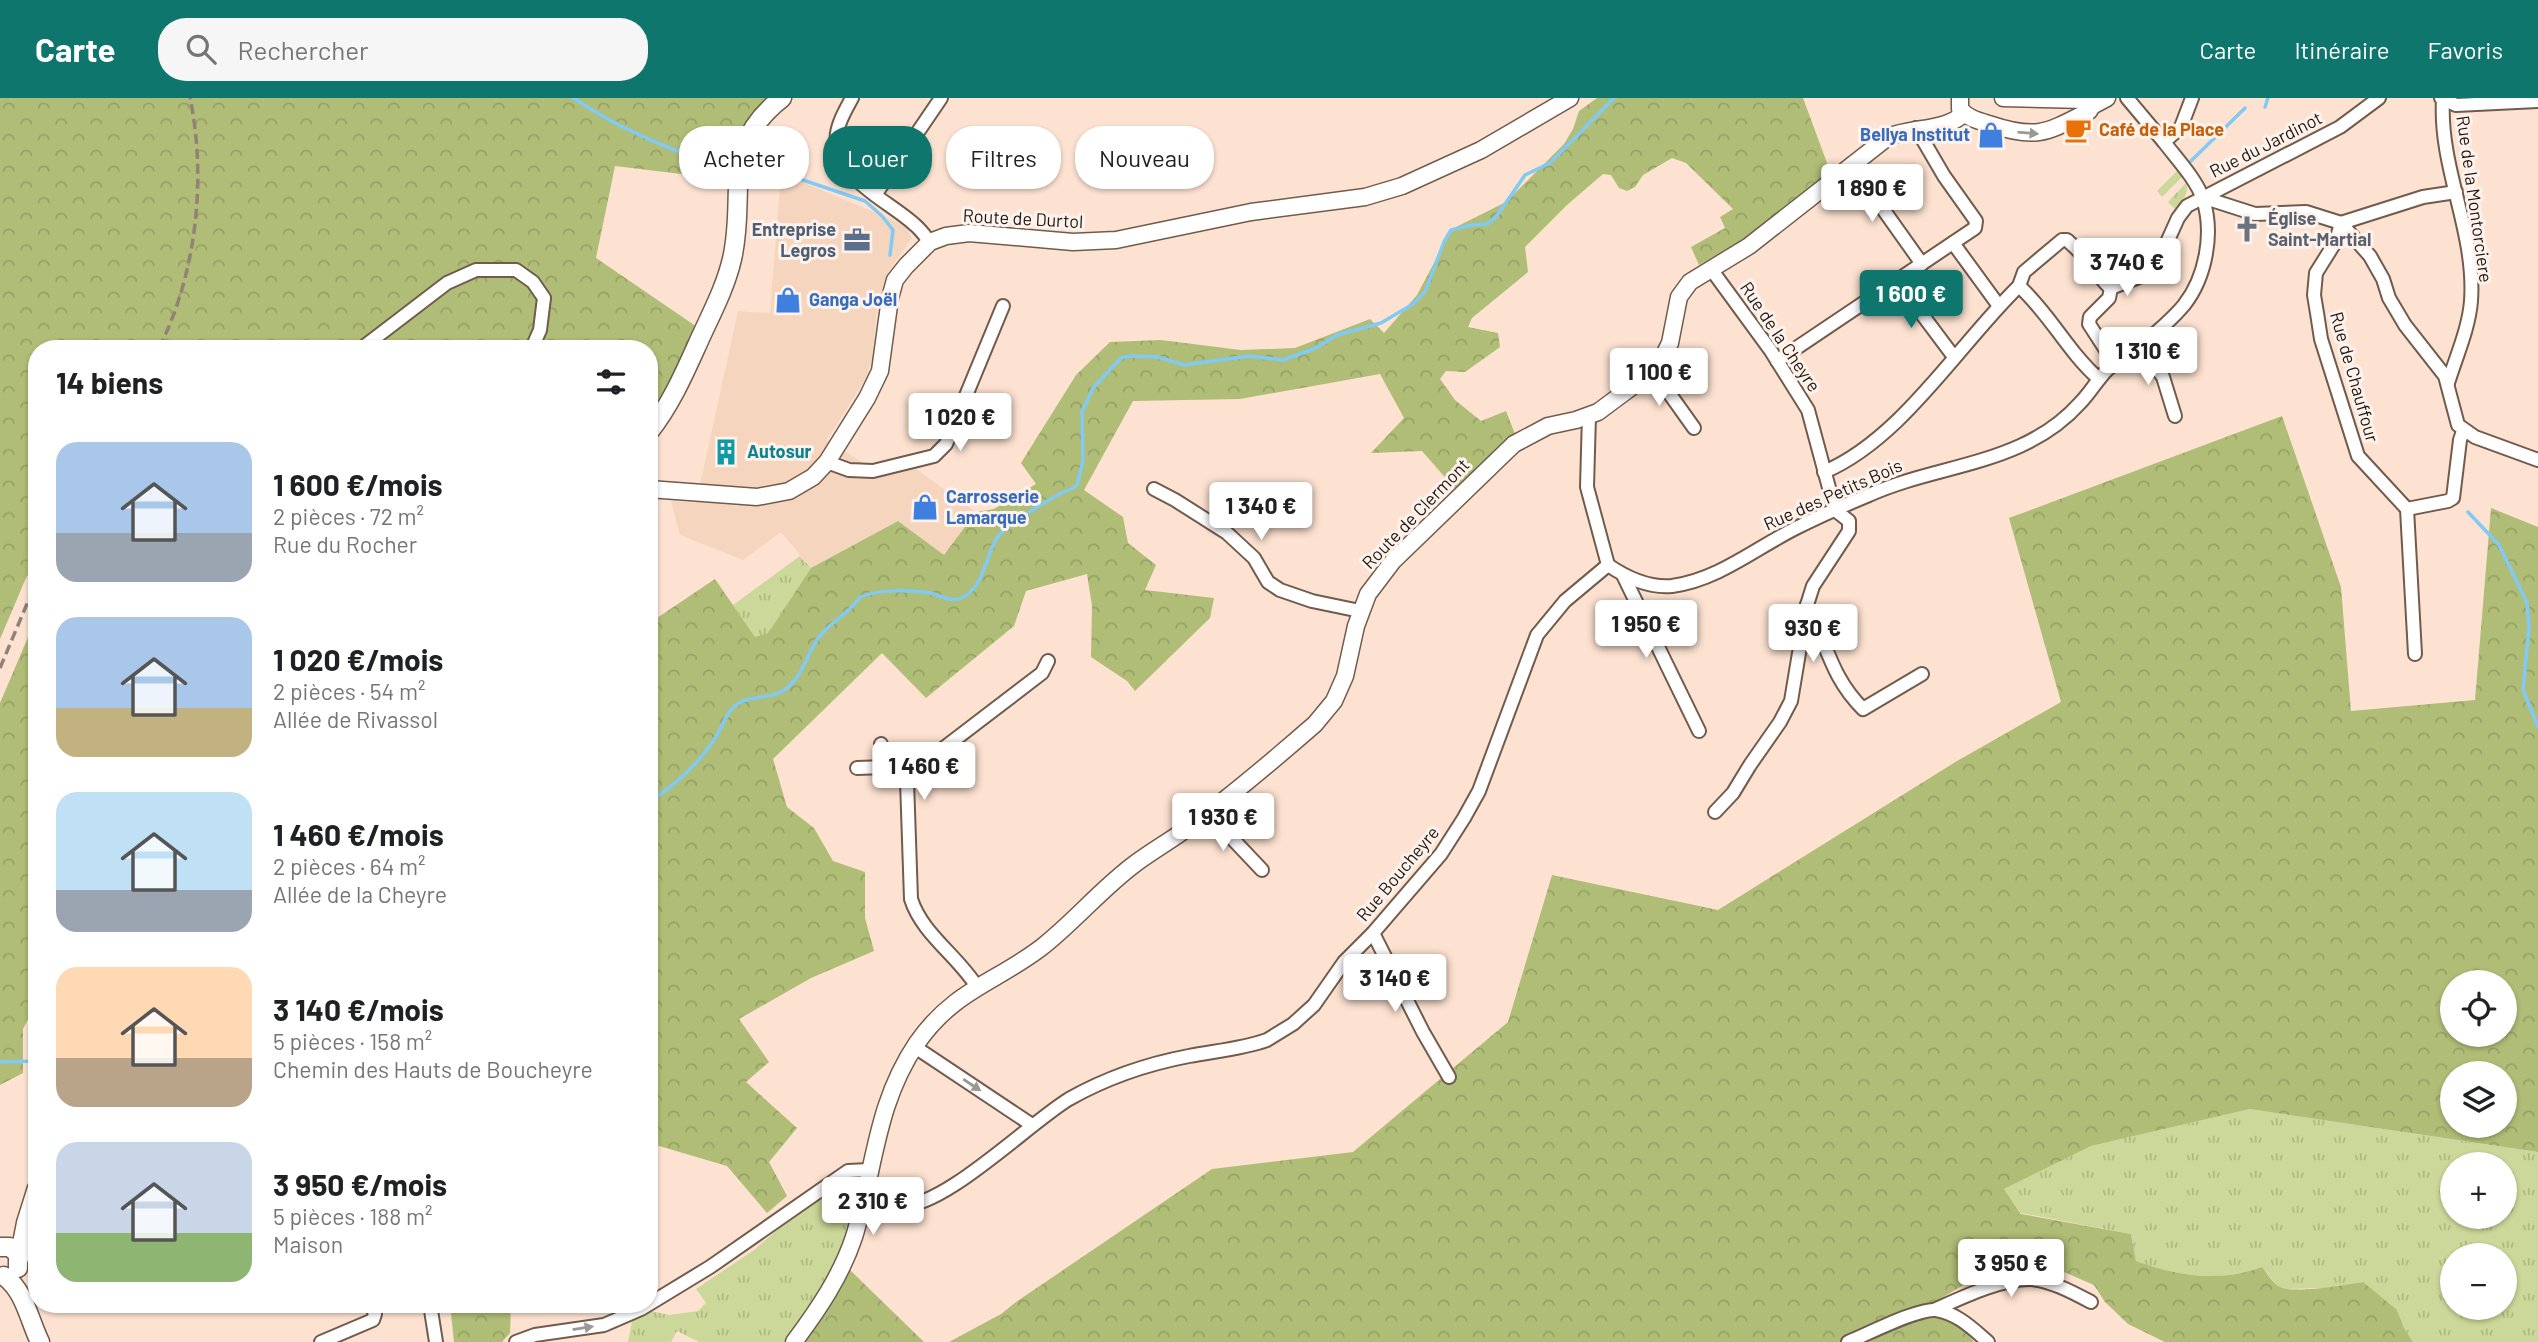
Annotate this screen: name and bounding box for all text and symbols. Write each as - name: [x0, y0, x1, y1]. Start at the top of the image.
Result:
- search box: [158, 18, 648, 81]
- text: Carte: [35, 29, 116, 69]
- icon: search: [182, 30, 220, 68]
- text: Rechercher: [238, 34, 368, 65]
- text: Carte: [2200, 35, 2256, 64]
- text: Itinéraire: [2294, 35, 2390, 64]
- text: Favoris: [2428, 35, 2503, 64]
- street label: Rue du Jardinot: [2206, 106, 2325, 182]
- street label: Rue de la Montorciere: [2452, 114, 2498, 284]
- cafe icon: Café de la Place: [2063, 115, 2093, 145]
- place label: Café de la Place: [2099, 118, 2224, 140]
- shop icon: Bellya Institut: [1976, 120, 2006, 150]
- place label: Bellya Institut: [1860, 123, 1970, 145]
- chip: Acheter: [679, 126, 809, 189]
- chip: Louer: [823, 126, 932, 189]
- chip: Filtres: [946, 126, 1061, 189]
- chip: Nouveau: [1075, 126, 1214, 189]
- one-way arrow: [2017, 128, 2039, 139]
- pin: 1 890 €: [1807, 164, 1937, 224]
- text: 1 890 €: [1837, 173, 1907, 201]
- street label: Route de Durtol: [962, 204, 1084, 232]
- place label: Église Saint-Martial: [2268, 207, 2371, 250]
- church icon: Église Saint-Martial: [2232, 214, 2262, 244]
- place label: Entreprise Legros: [752, 218, 836, 261]
- office icon: Entreprise Legros: [842, 225, 872, 255]
- pin: 3 740 €: [2062, 238, 2192, 298]
- text: 3 740 €: [2090, 247, 2164, 275]
- pin: 1 600 €: [1846, 271, 1976, 330]
- street label: Rue de la Cheyre: [1736, 277, 1826, 396]
- text: 1 600 €: [1876, 279, 1946, 307]
- shop icon: Ganga Joël: [773, 285, 803, 315]
- place label: Ganga Joël: [809, 288, 897, 310]
- street label: Rue de Chauffour: [2326, 309, 2384, 445]
- pin: 1 310 €: [2083, 328, 2213, 387]
- text: 1 310 €: [2115, 336, 2181, 364]
- pin: 1 100 €: [1594, 348, 1724, 408]
- text: 1 100 €: [1626, 357, 1692, 385]
- icon: filters: [592, 363, 630, 401]
- text: 14 biens: [56, 364, 163, 400]
- pin: 1 020 €: [895, 394, 1025, 453]
- text: 1 020 €: [924, 402, 996, 430]
- building icon: Autosur: [711, 437, 741, 467]
- place label: Autosur: [747, 440, 811, 462]
- street label: Route de Clermont: [1357, 454, 1474, 573]
- street label: Rue des Petits Bois: [1760, 454, 1905, 535]
- text: 1 600 €/mois: [273, 466, 443, 502]
- icon: home: [112, 470, 196, 554]
- pin: 1 340 €: [1196, 482, 1326, 542]
- place label: Carrosserie Lamarque: [946, 485, 1039, 528]
- text: 1 340 €: [1225, 491, 1297, 519]
- shop icon: Carrosserie Lamarque: [910, 492, 940, 522]
- text: 2 pièces · 72 m²: [273, 502, 424, 530]
- text: Rue du Rocher: [273, 530, 417, 558]
- pin: 1 950 €: [1581, 601, 1711, 660]
- pin: 930 €: [1764, 604, 1862, 664]
- text: 1 950 €: [1611, 609, 1681, 637]
- text: 930 €: [1785, 613, 1841, 641]
- text: 1 020 €/mois: [273, 641, 443, 677]
- icon: home: [112, 645, 196, 729]
- text: 2 pièces · 54 m²: [273, 677, 425, 705]
- text: Allée de Rivassol: [273, 705, 438, 733]
- pin: 1 460 €: [859, 742, 989, 802]
- text: 1 460 €: [888, 751, 960, 779]
- pin: 1 930 €: [1158, 794, 1288, 853]
- text: 1 930 €: [1188, 802, 1258, 830]
- text: 1 460 €/mois: [273, 816, 444, 852]
- icon: home: [112, 820, 196, 904]
- street label: Rue Boucheyre: [1351, 821, 1443, 925]
- text: 2 pièces · 64 m²: [273, 852, 425, 880]
- text: Allée de la Cheyre: [273, 880, 447, 908]
- pin: 3 140 €: [1330, 954, 1460, 1014]
- text: 3 140 €: [1359, 963, 1431, 991]
- map controls: [2440, 970, 2517, 1320]
- button: locate: [2440, 970, 2517, 1047]
- text: 3 140 €/mois: [273, 991, 444, 1027]
- icon: home: [112, 995, 196, 1079]
- text: 5 pièces · 158 m²: [273, 1027, 432, 1055]
- text: Chemin des Hauts de Boucheyre: [273, 1055, 593, 1083]
- button: layers: [2440, 1061, 2517, 1138]
- one-way arrow: [962, 1078, 981, 1091]
- button: +: [2440, 1152, 2517, 1229]
- text: 3 950 €/mois: [273, 1166, 447, 1202]
- icon: home: [112, 1170, 196, 1254]
- pin: 2 310 €: [808, 1178, 938, 1237]
- text: 2 310 €: [838, 1186, 908, 1214]
- text: 5 pièces · 188 m²: [273, 1202, 432, 1230]
- text: Maison: [273, 1230, 343, 1258]
- pin: 3 950 €: [1946, 1240, 2076, 1299]
- button: −: [2440, 1243, 2517, 1320]
- text: 3 950 €: [1974, 1248, 2048, 1276]
- one-way arrow: [572, 1322, 594, 1333]

